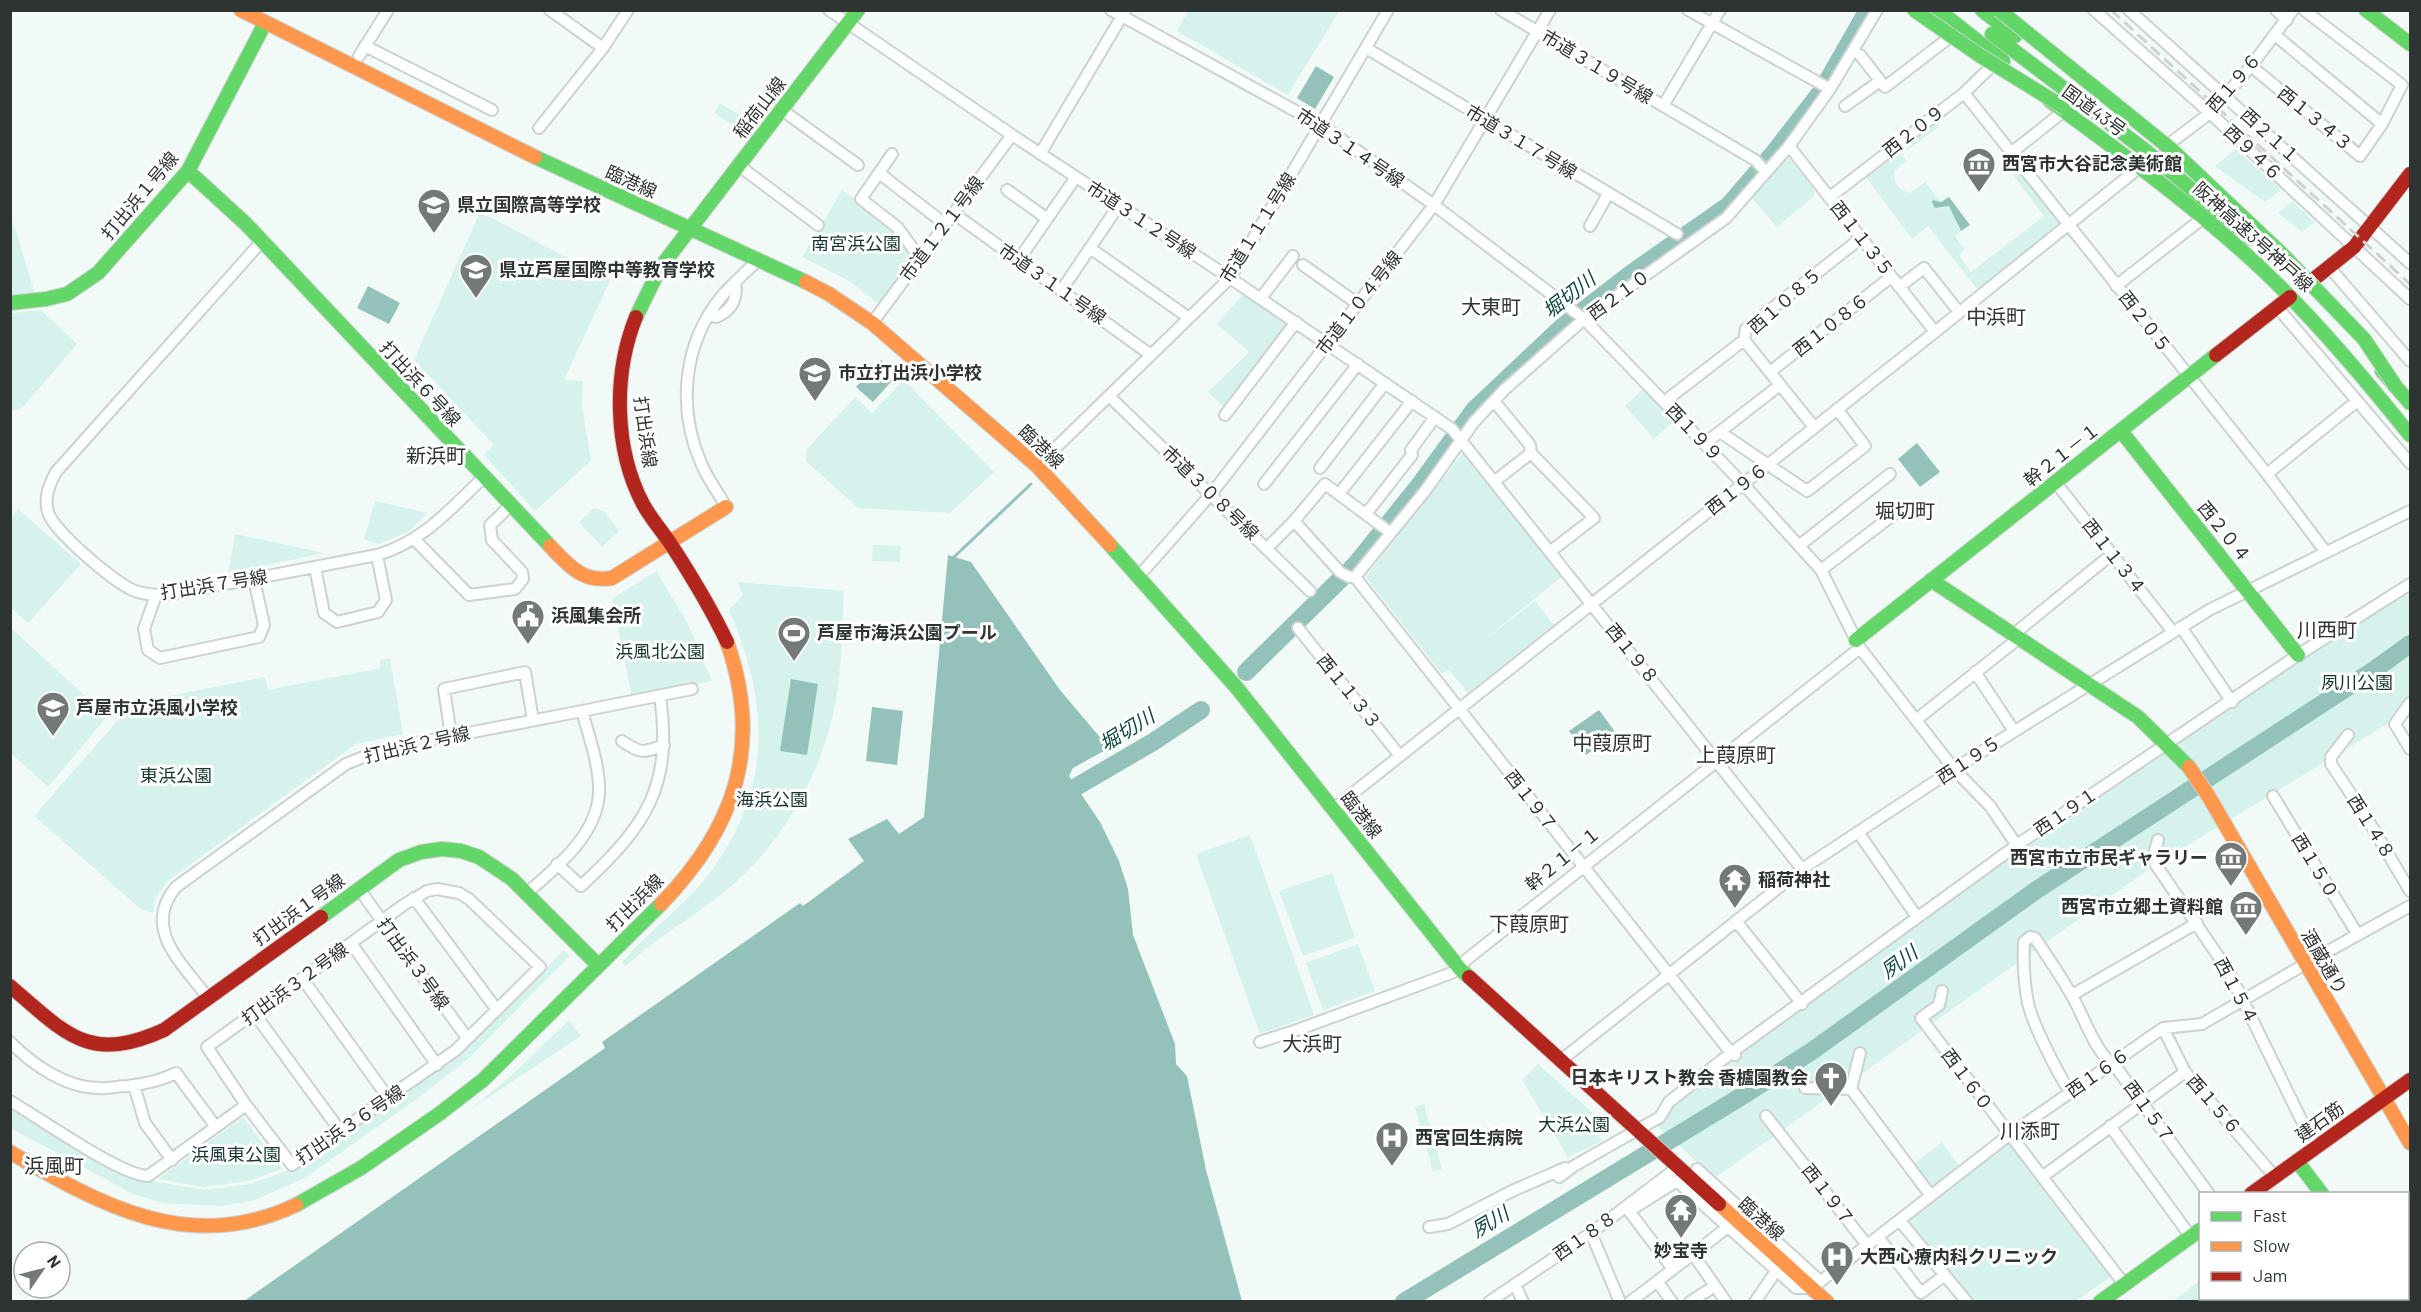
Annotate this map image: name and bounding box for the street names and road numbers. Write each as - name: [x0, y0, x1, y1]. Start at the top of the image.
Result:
- street label: 市道３１９号線: [1538, 24, 1657, 108]
- street label: 西１９６: [2201, 48, 2265, 117]
- street label: 稲荷山線: [728, 72, 790, 143]
- street label: 国道43号: [2059, 80, 2131, 141]
- street label: 西１３４３: [2274, 81, 2358, 155]
- street label: 市道３１７号線: [1462, 99, 1581, 183]
- street label: 西２０９: [1878, 99, 1949, 161]
- street label: 市道３１４号線: [1292, 103, 1409, 192]
- street label: 西２１１: [2237, 103, 2305, 168]
- street label: 西９４６: [2220, 120, 2288, 185]
- street label: 打出浜１号線: [96, 147, 182, 244]
- street label: 臨港線: [602, 160, 661, 202]
- street label: 市道１１１号線: [1214, 168, 1300, 287]
- street label: 市道１２１号線: [895, 171, 988, 285]
- street label: 市道３１２号線: [1083, 176, 1200, 263]
- street label: 阪神高速3号神戸線: [2189, 177, 2318, 296]
- street label: 西１１３５: [1826, 196, 1899, 281]
- street label: 市道３１１号線: [995, 238, 1110, 328]
- street label: 市道１０４号線: [1311, 246, 1406, 359]
- street label: 西１０８５: [1743, 262, 1826, 338]
- street label: 西２１０: [1583, 264, 1654, 324]
- street label: 西２０５: [2115, 286, 2177, 357]
- street label: 西１０８６: [1788, 288, 1873, 361]
- street label: 打出浜６号線: [376, 336, 466, 430]
- street label: 打出浜線: [630, 395, 662, 469]
- street label: 西１９９: [1662, 399, 1728, 466]
- street label: 幹２１－１: [2019, 418, 2104, 491]
- street label: 臨港線: [1014, 420, 1069, 473]
- street label: 市道３０８号線: [1158, 441, 1264, 544]
- street label: 西１９６: [1701, 457, 1772, 519]
- street label: 西２０４: [2194, 496, 2256, 566]
- street label: 西１１３４: [2078, 514, 2151, 599]
- street label: 打出浜７号線: [159, 565, 269, 603]
- street label: 西１９８: [1602, 618, 1664, 688]
- street label: 西１１３３: [1313, 649, 1387, 733]
- street label: 打出浜２号線: [362, 721, 472, 767]
- street label: 西１９５: [1932, 730, 2005, 788]
- street label: 西１９７: [1501, 765, 1563, 836]
- street label: 西１９１: [2029, 782, 2101, 840]
- street label: 臨港線: [1336, 786, 1387, 842]
- street label: 西１４８: [2343, 790, 2400, 863]
- street label: 幹２１－１: [1520, 821, 1604, 895]
- street label: 西１５０: [2288, 829, 2344, 902]
- street label: 打出浜１号線: [248, 869, 349, 950]
- street label: 打出浜線: [601, 869, 668, 936]
- street label: 打出浜３号線: [373, 913, 454, 1014]
- street label: 酒蔵通り: [2297, 925, 2352, 998]
- street label: 打出浜３２号線: [237, 937, 352, 1029]
- street label: 西１５４: [2210, 954, 2263, 1027]
- street label: 西１６６: [2062, 1043, 2133, 1102]
- street label: 西１６０: [1937, 1044, 1998, 1115]
- street label: 西１５６: [2183, 1070, 2247, 1139]
- street label: 西１５７: [2120, 1076, 2180, 1147]
- street label: 打出浜３６号線: [291, 1080, 408, 1169]
- street label: 建石筋: [2291, 1096, 2348, 1146]
- street label: 西１９７: [1798, 1159, 1860, 1230]
- street label: 臨港線: [1734, 1192, 1789, 1244]
- street label: 西１８８: [1549, 1206, 1620, 1265]

